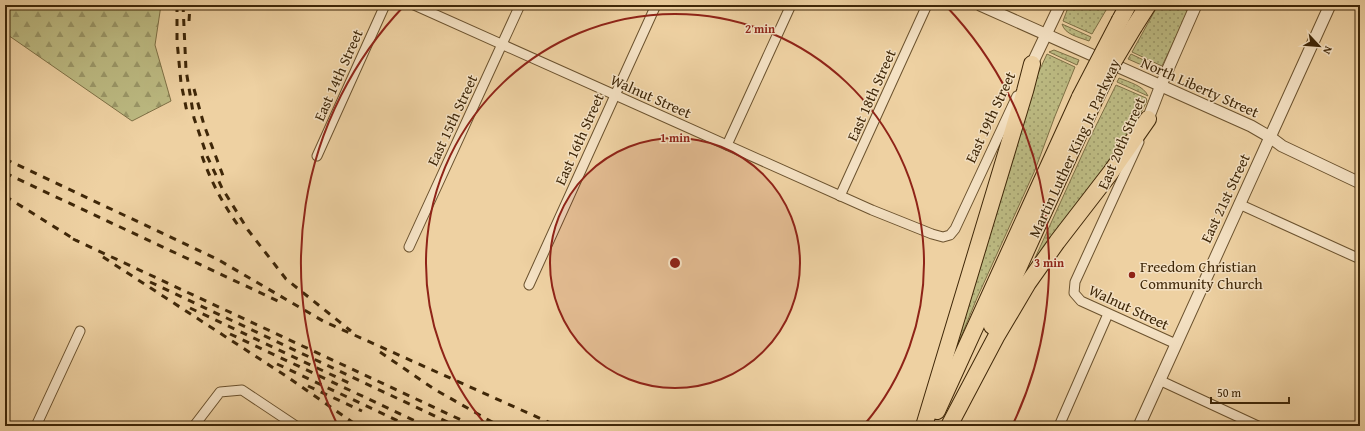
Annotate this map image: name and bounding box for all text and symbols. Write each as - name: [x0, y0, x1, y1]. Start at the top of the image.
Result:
- text: 2 min: [745, 20, 775, 37]
- street label: East 14th Street: [308, 25, 368, 124]
- north arrow: [1299, 26, 1339, 66]
- text: N: [1319, 44, 1337, 58]
- street label: East 18th Street: [841, 45, 901, 144]
- street label: North Liberty Street: [1138, 52, 1263, 123]
- street label: Martin Luther King Jr. Parkway: [1023, 55, 1125, 241]
- street label: East 19th Street: [960, 67, 1021, 166]
- street label: Walnut Street: [607, 69, 695, 123]
- street label: East 15th Street: [422, 70, 483, 169]
- street label: East 16th Street: [549, 89, 609, 188]
- street label: East 20th Street: [1092, 93, 1150, 193]
- text: 1 min: [660, 129, 690, 146]
- street label: East 21st Street: [1195, 149, 1255, 246]
- text: 3 min: [1034, 254, 1064, 271]
- centre of rings: [668, 256, 682, 270]
- place label: Freedom Christian Community Church: [1140, 256, 1263, 294]
- marker: Freedom Christian Community Church: [1127, 270, 1137, 280]
- street label: Walnut Street: [1085, 279, 1173, 335]
- scale bar: [1211, 379, 1289, 405]
- text: 50 m: [1217, 384, 1241, 401]

